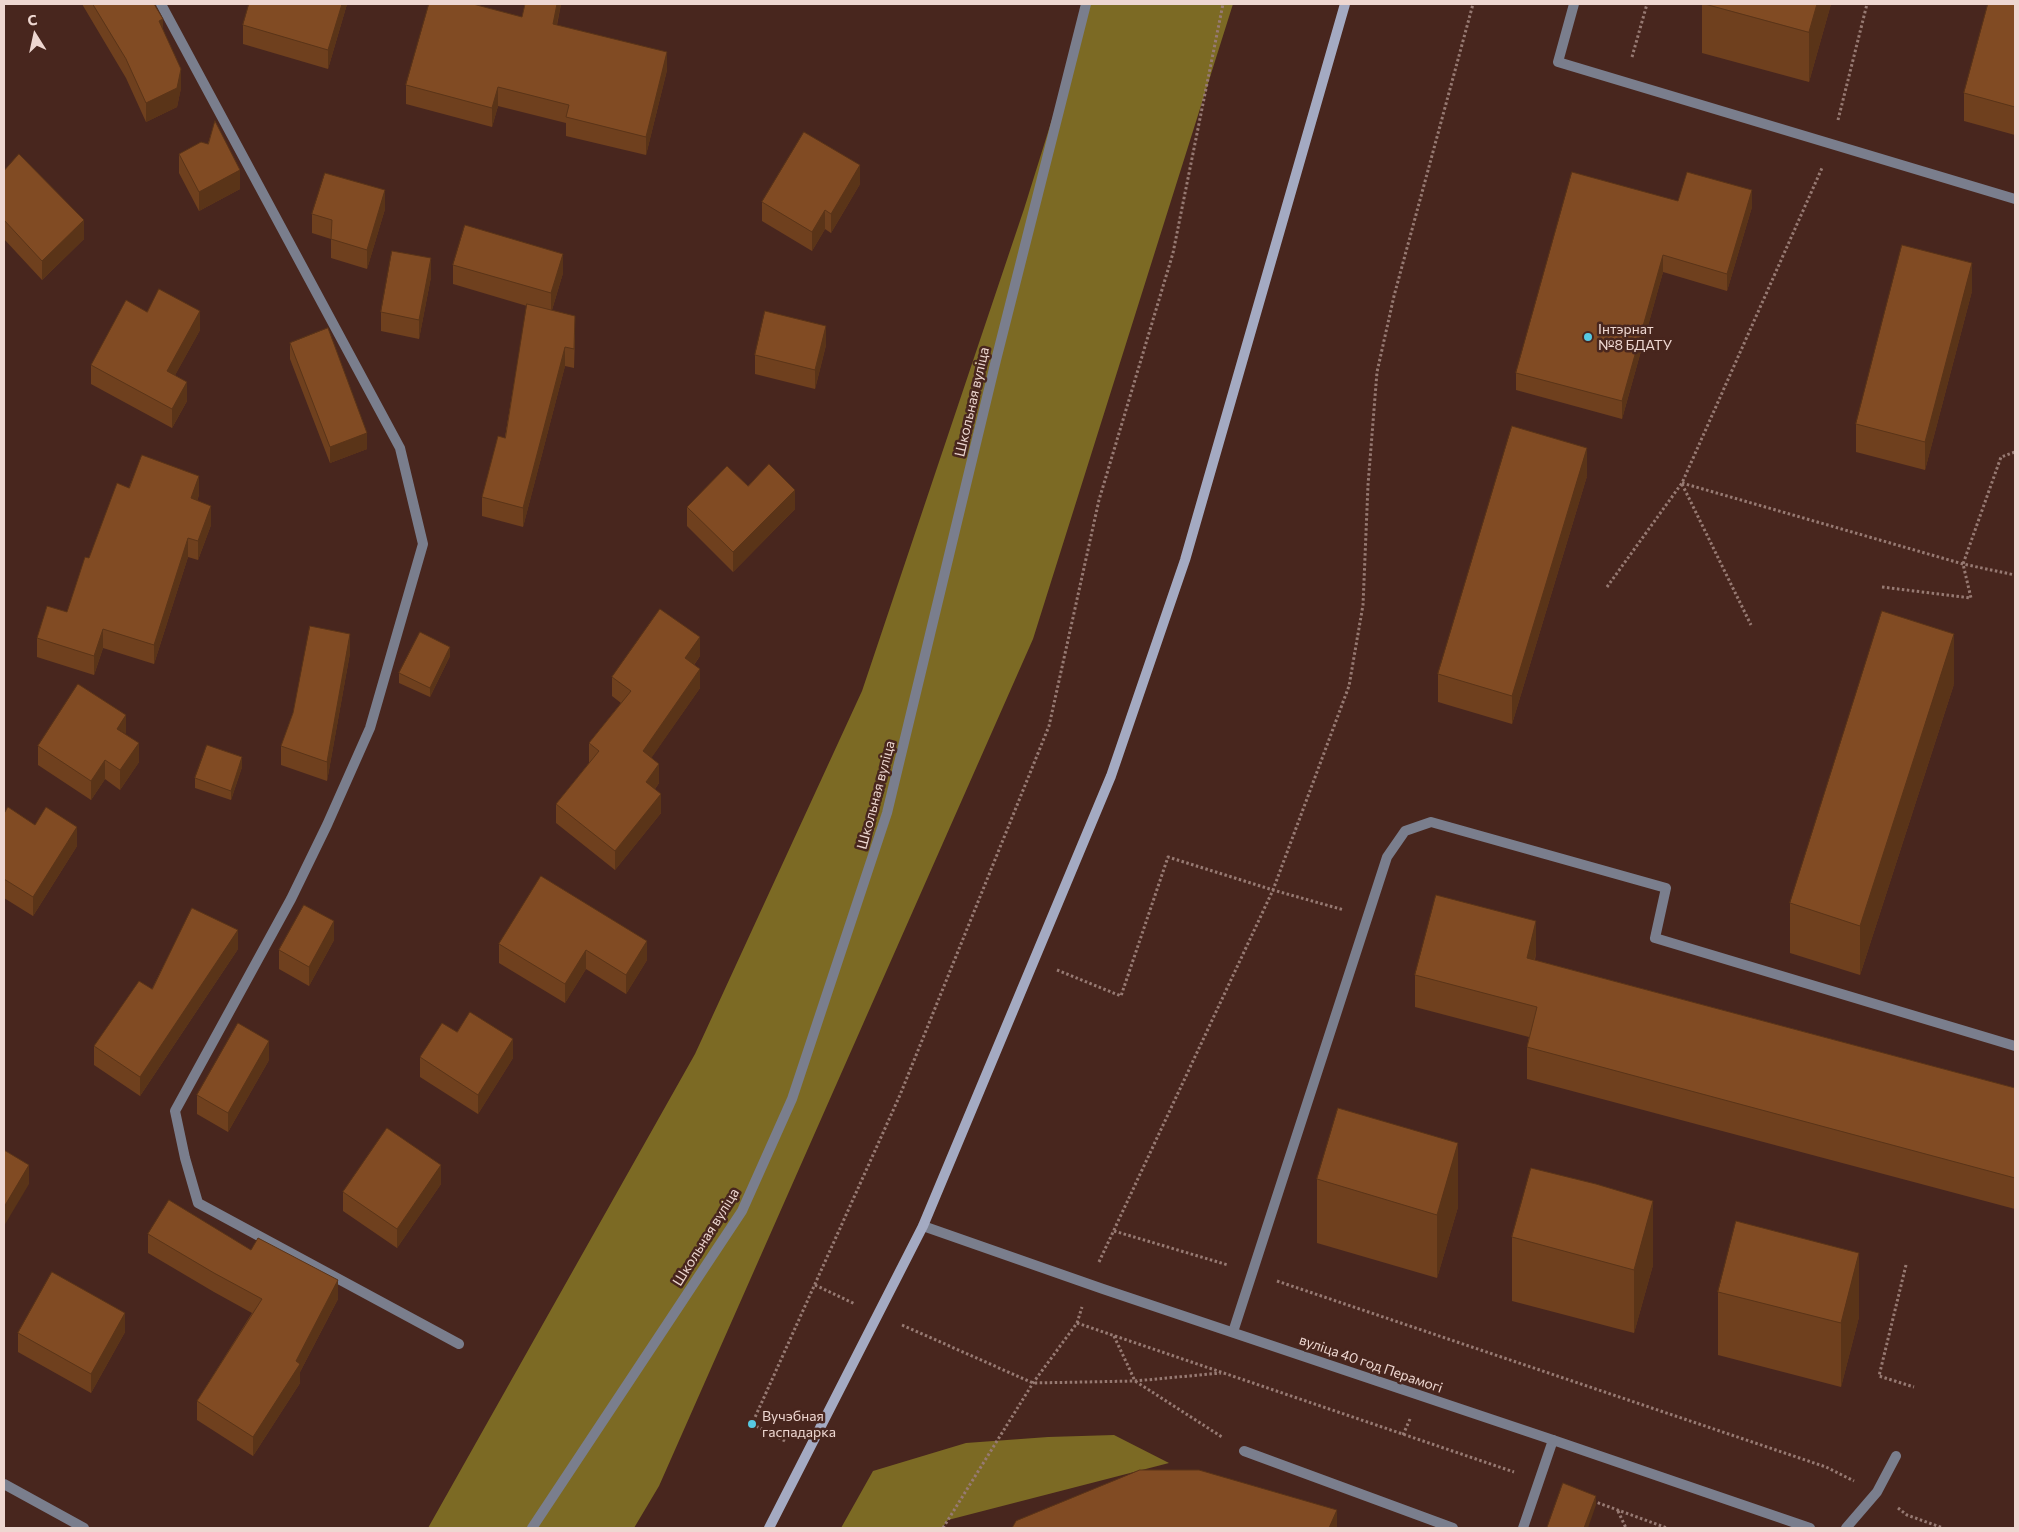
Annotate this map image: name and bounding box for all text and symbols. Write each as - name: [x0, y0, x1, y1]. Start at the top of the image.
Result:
- north arrow: [10, 10, 60, 60]
- text: С: [26, 11, 38, 29]
- place label: Інтэрнат №8 БДАТУ: [1598, 321, 1672, 354]
- marker: Інтэрнат №8 БДАТУ: [1582, 331, 1594, 343]
- street label: Школьная вуліца: [951, 346, 993, 458]
- street label: Школьная вуліца: [853, 739, 899, 851]
- street label: Школьная вуліца: [669, 1185, 743, 1289]
- street label: вуліца 40 год Перамогі: [1297, 1332, 1445, 1396]
- place label: Вучэбная гаспадарка: [762, 1408, 836, 1440]
- marker: Вучэбная гаспадарка: [746, 1418, 758, 1430]

